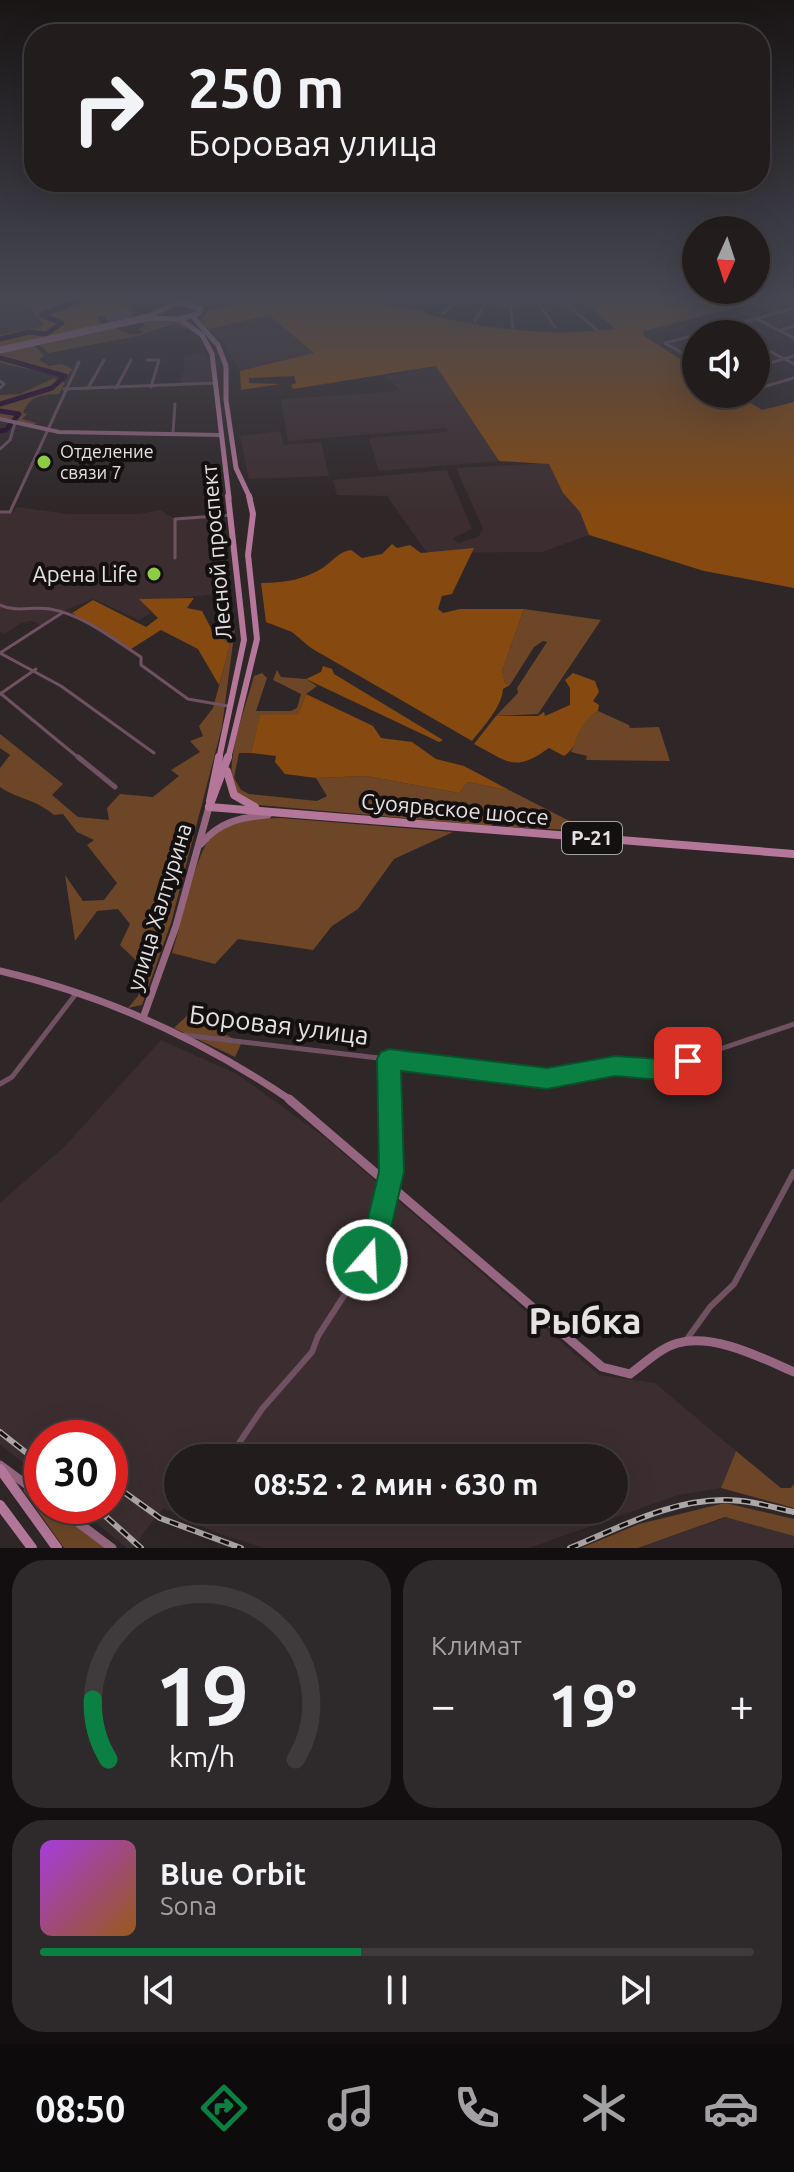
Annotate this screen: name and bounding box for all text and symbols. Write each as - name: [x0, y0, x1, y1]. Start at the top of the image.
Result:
- icon: right: [56, 56, 160, 160]
- text: 250 m: [188, 56, 344, 119]
- text: Боровая улица: [188, 122, 438, 163]
- north arrow: [682, 216, 770, 304]
- map controls: [682, 216, 770, 408]
- button: sound: [682, 320, 770, 408]
- place label: Отделение связи 7: [60, 441, 154, 482]
- marker: Отделение связи 7: [35, 453, 53, 471]
- street label: Лесной проспект: [195, 463, 236, 641]
- place label: Арена Life: [32, 561, 138, 586]
- marker: Арена Life: [145, 565, 163, 583]
- street label: Суоярвское шоссе: [360, 788, 550, 829]
- street label: улица Халтурина: [121, 820, 196, 994]
- road number: Р-21: [562, 822, 622, 854]
- street label: Боровая улица: [188, 999, 370, 1050]
- pin: [654, 1027, 722, 1095]
- icon: arrive: [666, 1039, 710, 1083]
- position arrow: [325, 1218, 409, 1302]
- district label: Рыбка: [529, 1300, 641, 1341]
- speed limit sign: 30: [24, 1420, 128, 1524]
- text: 08:52 · 2 мин · 630 m: [254, 1467, 538, 1501]
- text: Климат: [431, 1631, 522, 1660]
- text: 19: [155, 1648, 248, 1742]
- text: 19°: [548, 1671, 637, 1738]
- text: −: [431, 1680, 456, 1729]
- text: +: [729, 1680, 754, 1729]
- text: km/h: [169, 1740, 235, 1772]
- text: Blue Orbit: [160, 1857, 306, 1891]
- text: Sona: [160, 1891, 217, 1920]
- icon: previous: [137, 1968, 181, 2012]
- icon: pause: [375, 1968, 419, 2012]
- icon: next: [613, 1968, 657, 2012]
- icon: directions: [196, 2080, 252, 2136]
- icon: music: [323, 2080, 379, 2136]
- icon: phone: [449, 2080, 505, 2136]
- icon: climate: [576, 2080, 632, 2136]
- icon: car: [703, 2080, 759, 2136]
- text: 08:50: [35, 2088, 125, 2129]

